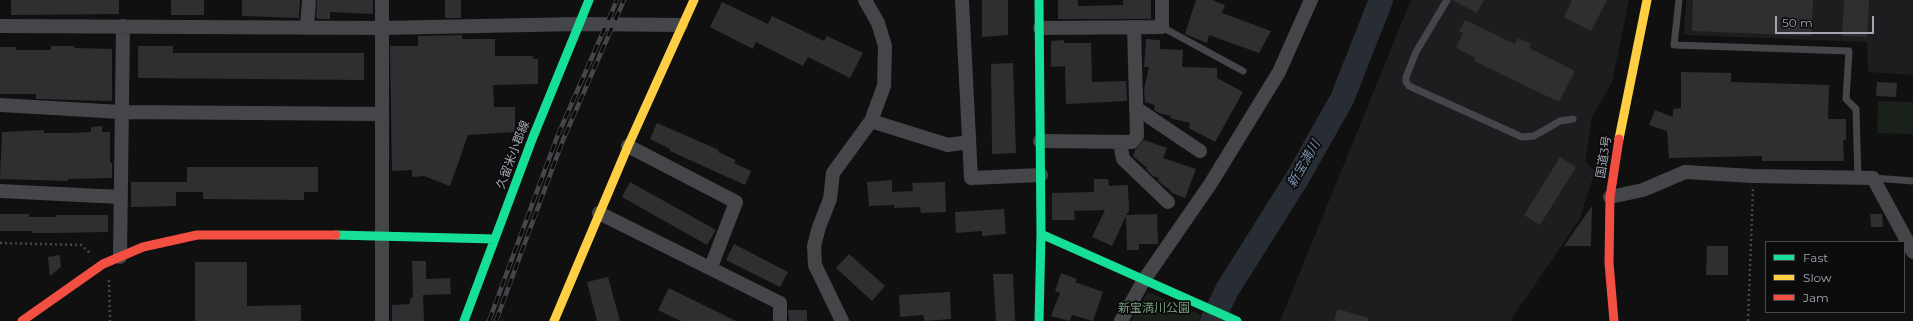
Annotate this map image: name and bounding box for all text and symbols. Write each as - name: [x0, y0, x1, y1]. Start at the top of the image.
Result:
- scale bar: [1777, 8, 1876, 34]
- text: 50 m: [1782, 15, 1813, 30]
- street label: 久留米小郡線: [493, 119, 533, 191]
- street label: 国道3号: [1594, 135, 1614, 179]
- water label: 新宝満川: [1284, 138, 1324, 190]
- legend: [1765, 241, 1905, 313]
- text: Fast: [1803, 250, 1828, 265]
- text: Slow: [1803, 270, 1832, 285]
- text: Jam: [1803, 290, 1829, 305]
- park label: 新宝満川公園: [1118, 301, 1190, 315]

